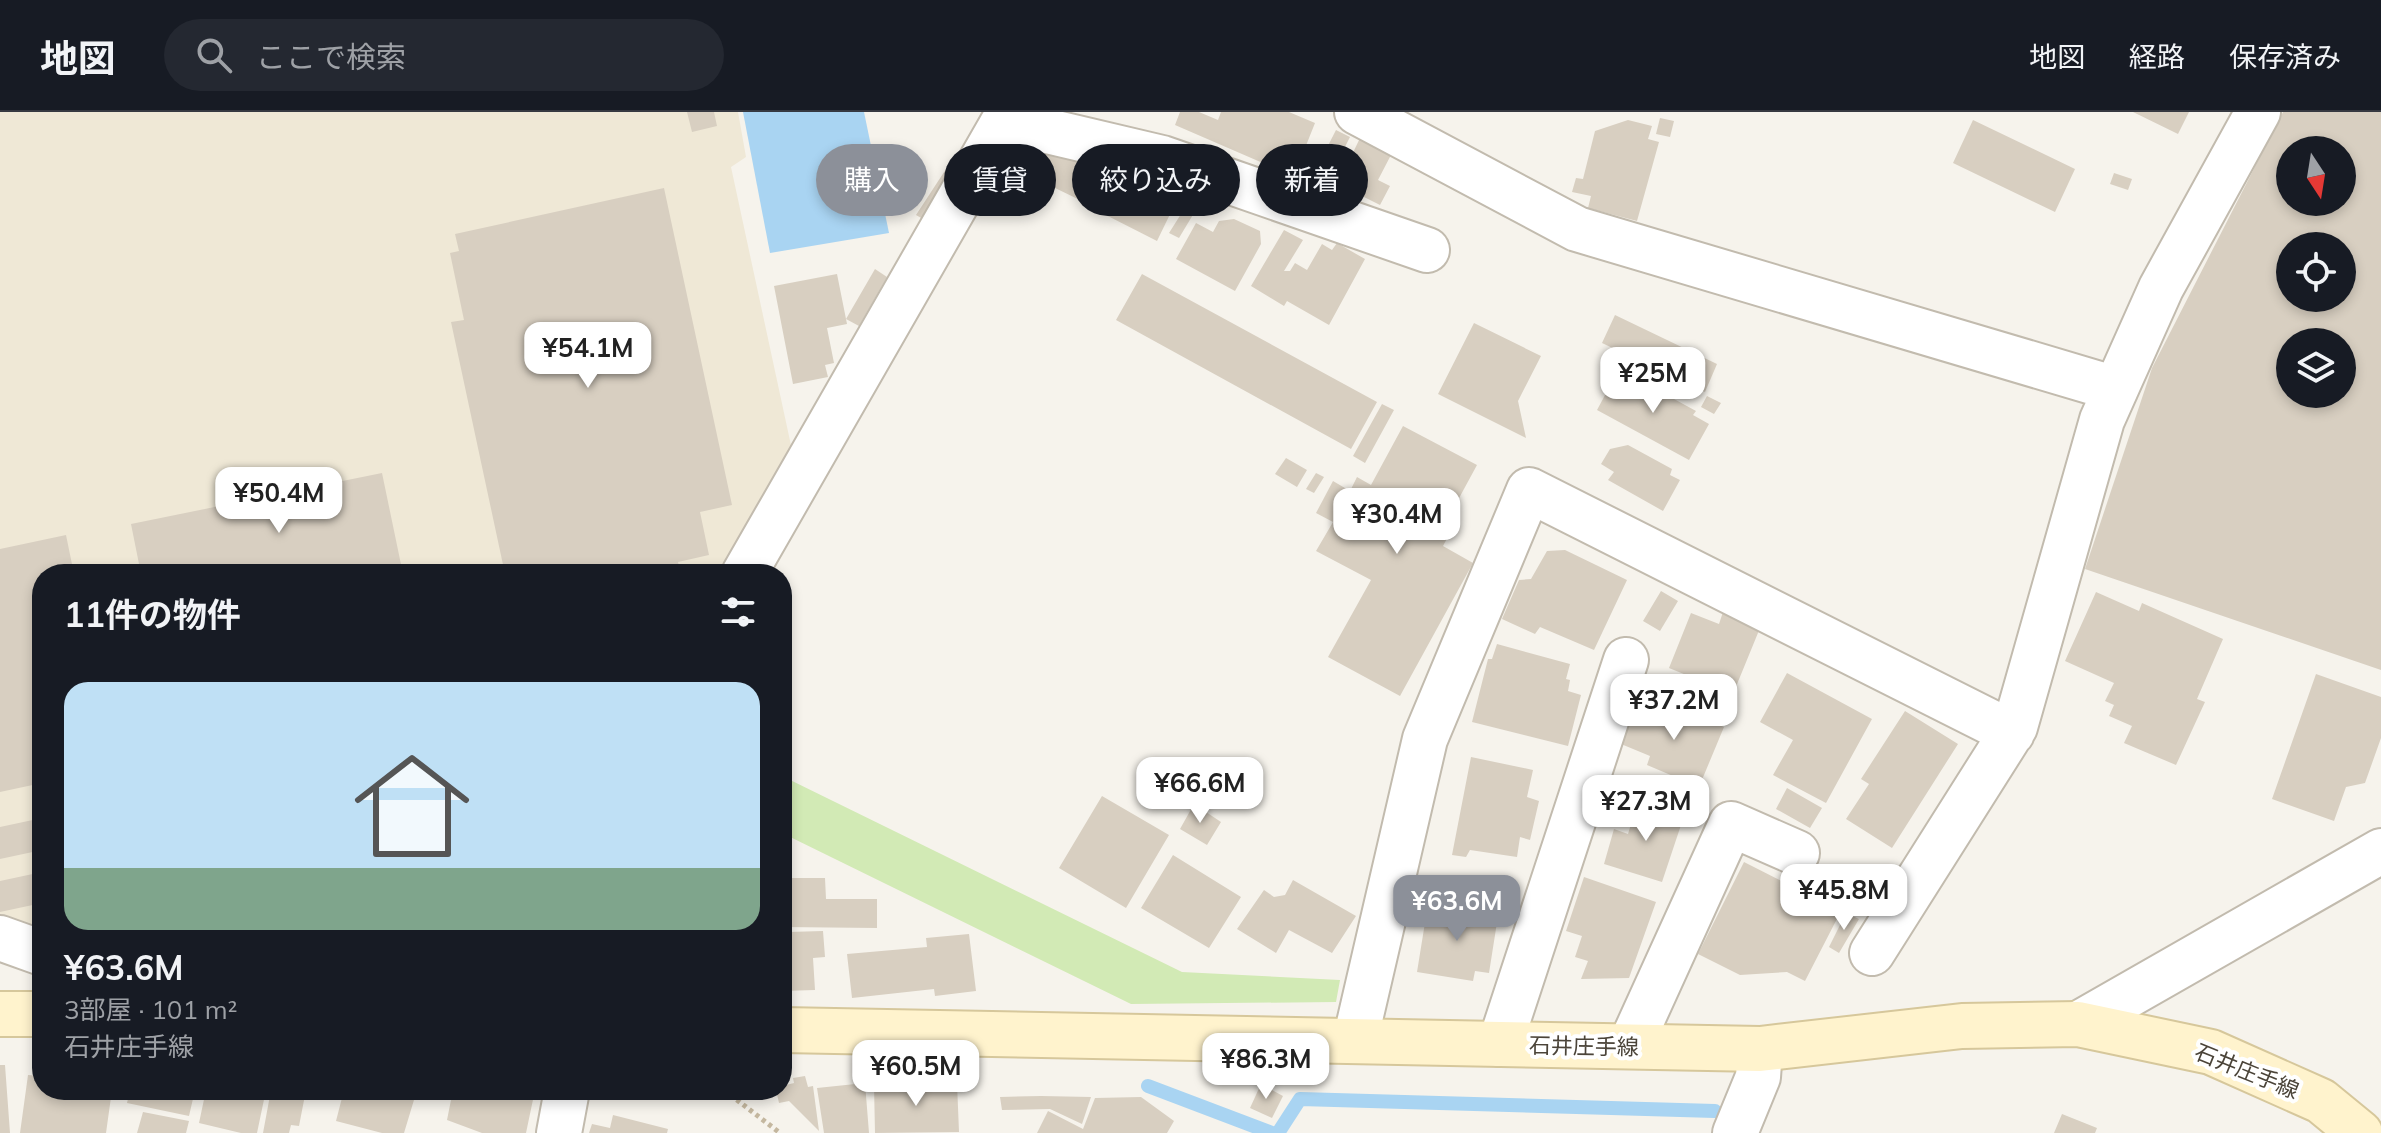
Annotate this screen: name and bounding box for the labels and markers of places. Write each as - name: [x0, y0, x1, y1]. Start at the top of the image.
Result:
- pin: ¥54.1M: [523, 322, 653, 390]
- pin: ¥25M: [1606, 347, 1700, 415]
- pin: ¥50.4M: [214, 467, 344, 535]
- pin: ¥30.4M: [1332, 488, 1462, 556]
- pin: ¥37.2M: [1609, 674, 1739, 742]
- pin: ¥66.6M: [1135, 757, 1265, 825]
- pin: ¥27.3M: [1581, 775, 1711, 843]
- pin: ¥45.8M: [1779, 864, 1909, 932]
- pin: ¥63.6M: [1392, 875, 1522, 943]
- pin: ¥86.3M: [1201, 1033, 1331, 1101]
- pin: ¥60.5M: [851, 1040, 981, 1108]

